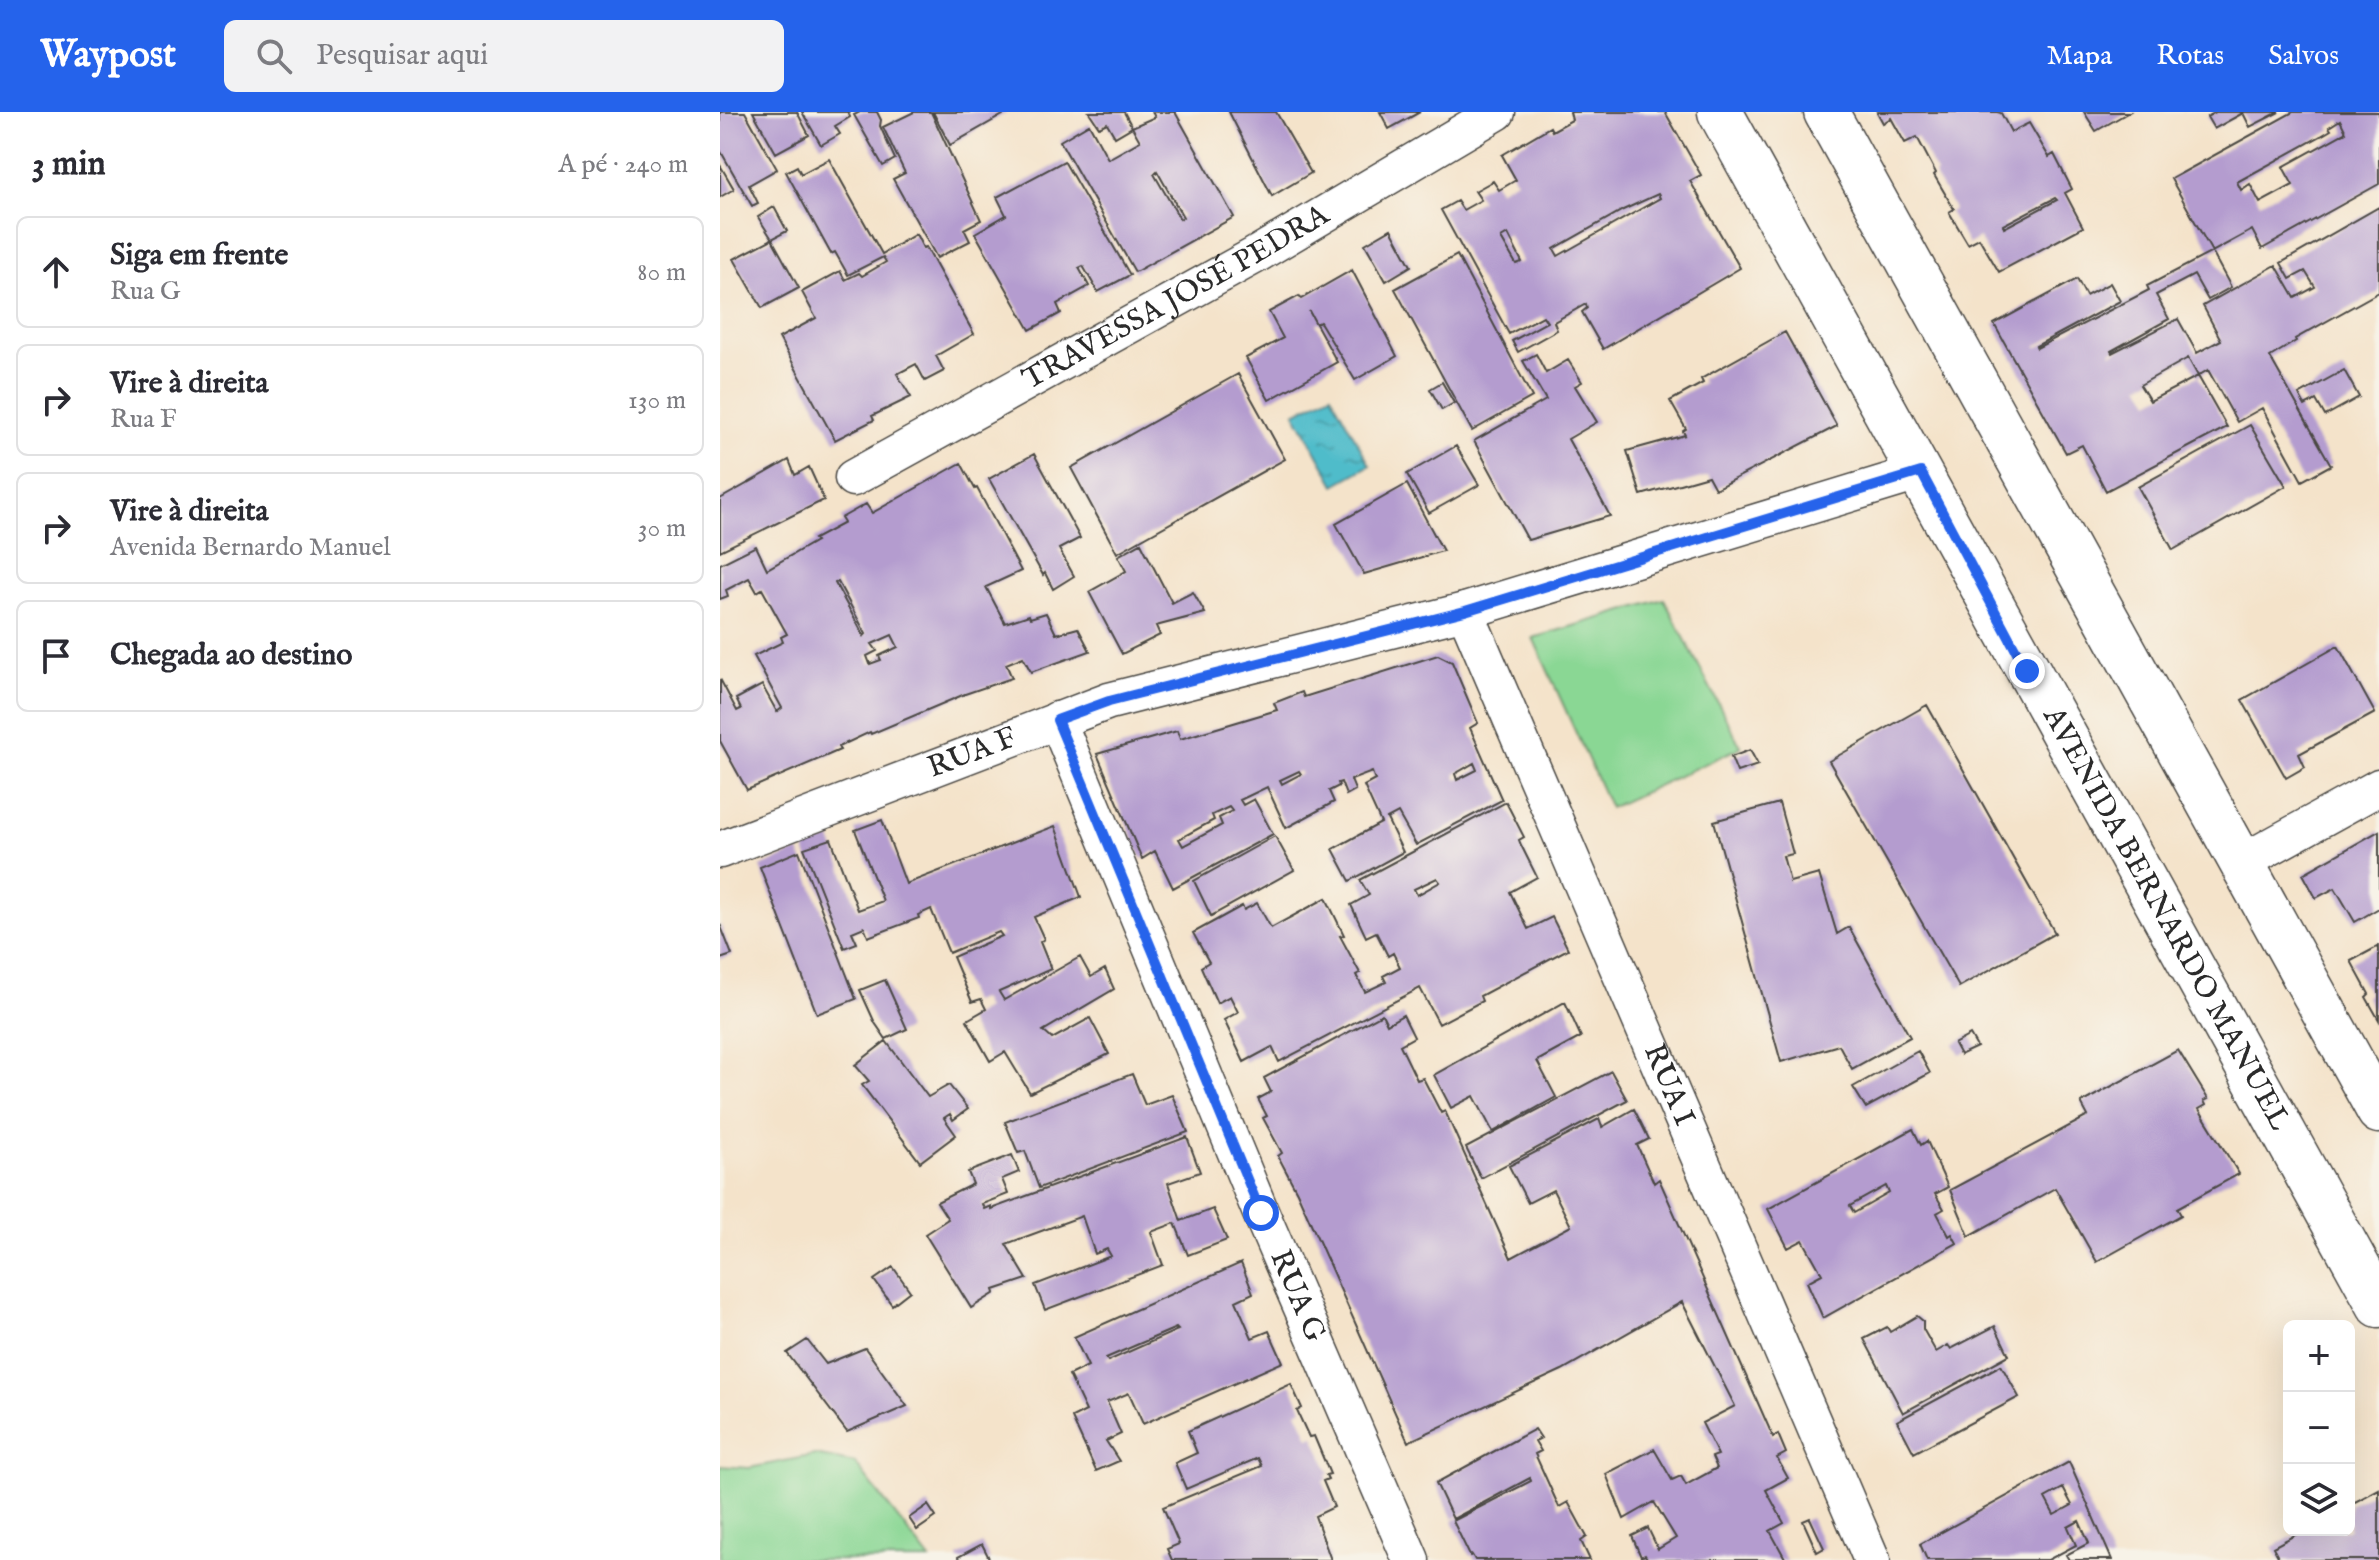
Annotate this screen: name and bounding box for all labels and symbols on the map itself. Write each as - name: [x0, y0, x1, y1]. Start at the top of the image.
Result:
- street label: TRAVESSA JOSÉ PEDRA: [1016, 196, 1337, 399]
- route end: [2009, 653, 2045, 689]
- street label: AVENIDA BERNARDO MANUEL: [2033, 700, 2298, 1138]
- street label: RUA F: [923, 719, 1022, 788]
- street label: RUA I: [1634, 1038, 1703, 1132]
- route start: [1243, 1195, 1279, 1231]
- street label: RUA G: [1260, 1244, 1334, 1348]

